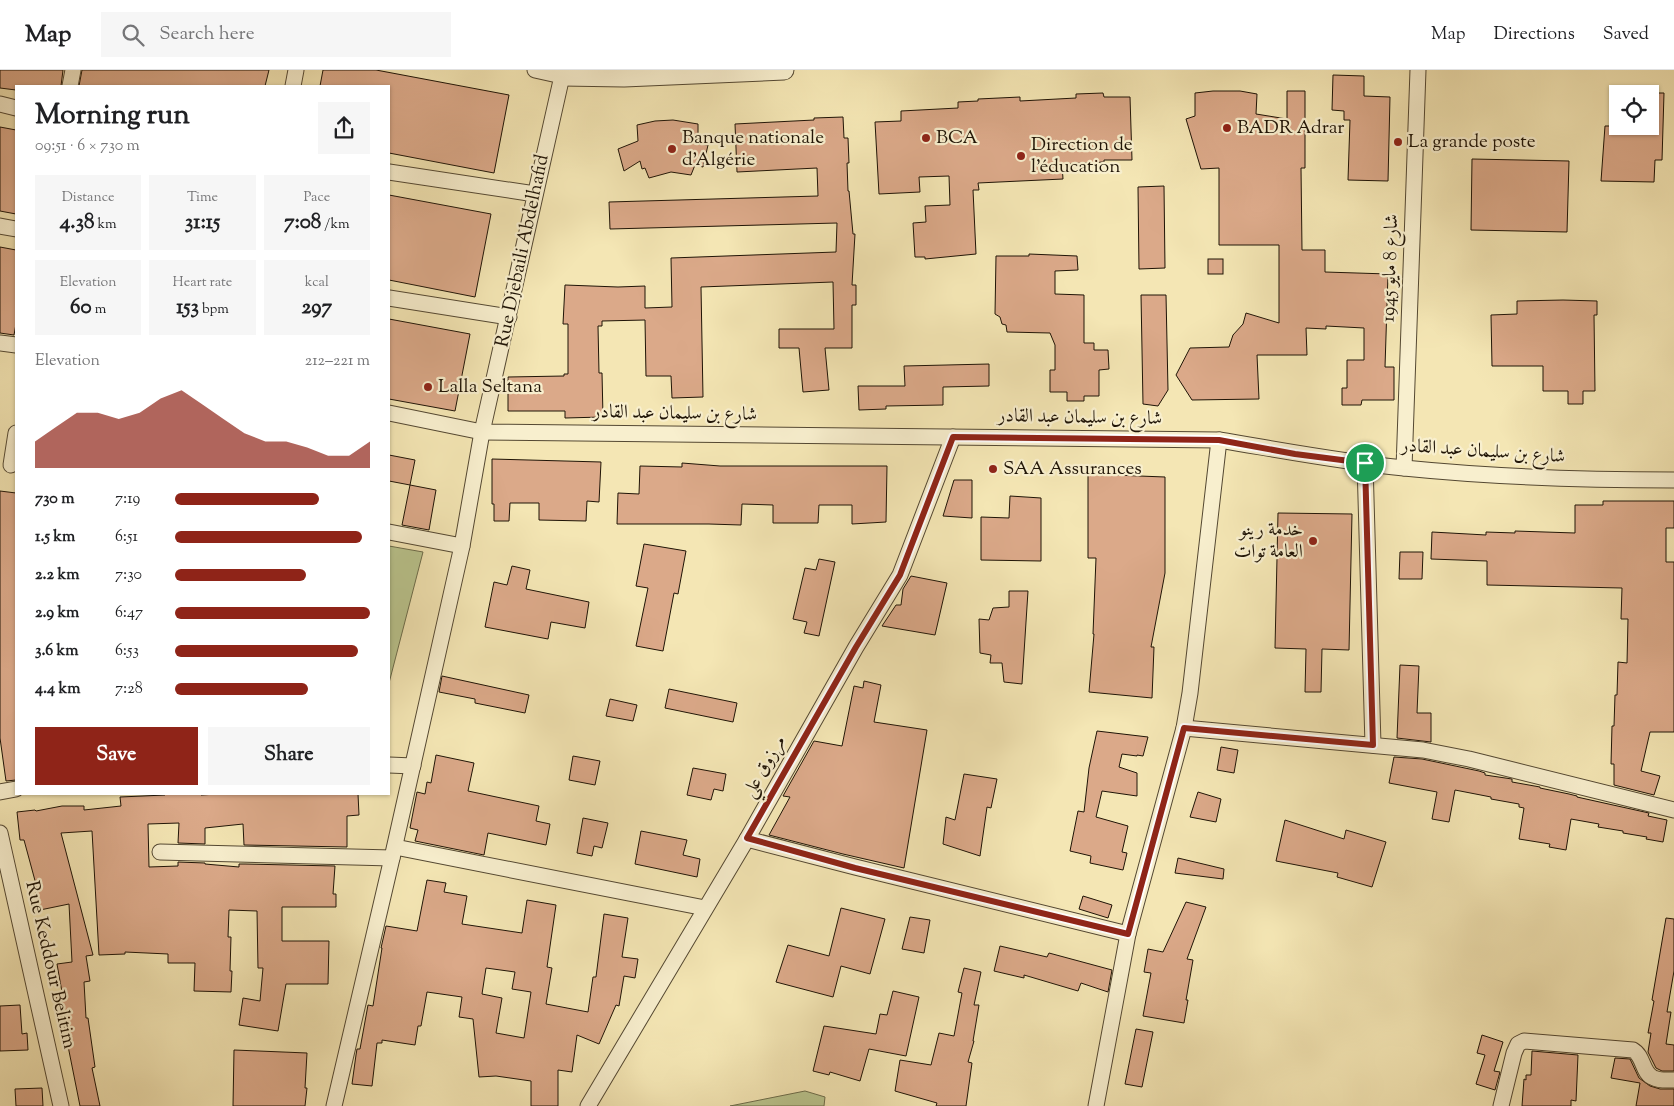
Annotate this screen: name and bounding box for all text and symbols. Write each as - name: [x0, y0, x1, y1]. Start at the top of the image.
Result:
- search box: [101, 12, 451, 57]
- text: Map: [25, 18, 71, 52]
- icon: search: [119, 21, 147, 49]
- text: Search here: [159, 21, 255, 48]
- text: Map: [1431, 22, 1466, 48]
- text: Directions: [1494, 22, 1575, 48]
- text: Saved: [1603, 22, 1649, 48]
- map controls: [1609, 85, 1659, 135]
- button: locate: [1609, 85, 1659, 135]
- text: Morning run: [35, 96, 190, 136]
- button: share: [318, 102, 370, 154]
- place label: BADR Adrar: [1237, 115, 1344, 142]
- marker: BADR Adrar: [1221, 122, 1233, 134]
- place label: Banque nationale d'Algérie: [682, 125, 824, 174]
- place label: BCA: [936, 125, 978, 152]
- place label: La grande poste: [1408, 129, 1536, 156]
- marker: BCA: [920, 132, 932, 144]
- place label: Direction de l'éducation: [1031, 132, 1133, 181]
- text: 09:51 · 6 × 730 m: [35, 135, 140, 158]
- marker: La grande poste: [1392, 136, 1404, 148]
- marker: Banque nationale d'Algérie: [666, 143, 678, 155]
- marker: Direction de l'éducation: [1015, 150, 1027, 162]
- street label: Rue Djebaili Abdelhafid: [489, 152, 557, 350]
- text: Distance: [62, 188, 115, 208]
- text: Time: [187, 188, 218, 208]
- text: Pace: [303, 188, 330, 208]
- text: 4.38: [60, 208, 95, 238]
- text: 31:15: [185, 208, 220, 238]
- text: 7:08: [284, 208, 321, 238]
- street label: شارع 8 مايو 1945: [1376, 213, 1406, 323]
- text: km: [95, 215, 117, 235]
- text: /km: [321, 215, 350, 235]
- text: Elevation: [60, 273, 117, 293]
- text: Heart rate: [173, 273, 232, 293]
- text: kcal: [305, 273, 329, 293]
- text: 60: [70, 293, 92, 323]
- text: 153: [176, 293, 199, 323]
- text: 297: [302, 293, 332, 323]
- text: m: [92, 300, 106, 320]
- text: bpm: [199, 300, 229, 320]
- text: Elevation: [35, 350, 100, 373]
- text: 212–221 m: [305, 350, 370, 373]
- place label: Lalla Seltana: [438, 374, 542, 401]
- marker: Lalla Seltana: [422, 381, 434, 393]
- street label: شارع بن سليمان عبد القادر: [591, 399, 757, 429]
- street label: شارع بن سليمان عبد القادر: [996, 403, 1162, 433]
- street label: شارع بن سليمان عبد القادر: [1398, 433, 1566, 471]
- pin: [1344, 442, 1386, 484]
- icon: arrive: [1351, 449, 1379, 477]
- place label: SAA Assurances: [1003, 456, 1142, 483]
- marker: SAA Assurances: [987, 463, 999, 475]
- text: 730 m: [35, 488, 74, 511]
- text: 7:19: [115, 488, 140, 511]
- place label: خدمة رينو العامة توات: [1234, 517, 1303, 566]
- text: 1.5 km: [35, 526, 75, 549]
- text: 6:51: [115, 526, 138, 549]
- marker: خدمة رينو العامة توات: [1307, 535, 1319, 547]
- text: 2.2 km: [35, 564, 79, 587]
- text: 7:30: [115, 564, 142, 587]
- text: 2.9 km: [35, 602, 79, 625]
- text: 6:47: [115, 602, 143, 625]
- text: 3.6 km: [35, 640, 79, 663]
- text: 6:53: [115, 640, 139, 663]
- text: 4.4 km: [35, 678, 81, 701]
- text: 7:28: [115, 678, 143, 701]
- button: Save: [35, 727, 198, 785]
- button: Share: [208, 727, 370, 785]
- street label: مرزوق علي: [736, 731, 796, 805]
- street label: Rue Keddour Belitim: [18, 879, 82, 1052]

